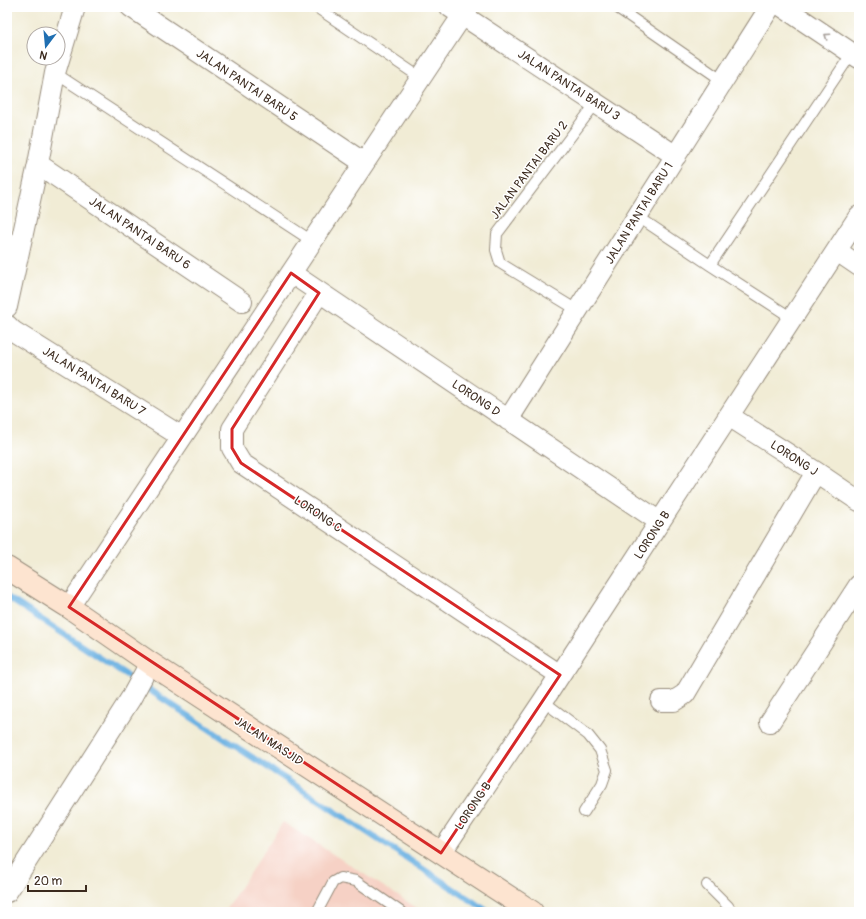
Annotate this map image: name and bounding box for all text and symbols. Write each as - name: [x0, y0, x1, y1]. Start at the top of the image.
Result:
- north arrow: [26, 26, 66, 66]
- one-way arrow: [824, 33, 831, 41]
- street label: JALAN PANTAI BARU 5: [193, 46, 300, 125]
- street label: JALAN PANTAI BARU 3: [515, 47, 623, 124]
- text: N: [37, 48, 49, 62]
- street label: JALAN PANTAI BARU 2: [488, 118, 571, 222]
- street label: JALAN PANTAI BARU 1: [602, 160, 677, 267]
- street label: JALAN PANTAI BARU 6: [86, 194, 193, 273]
- street label: JALAN PANTAI BARU 7: [40, 344, 149, 420]
- street label: LORONG D: [449, 377, 503, 420]
- street label: LORONG J: [767, 438, 820, 479]
- street label: LORONG C: [291, 493, 345, 536]
- street label: LORONG B: [631, 508, 674, 562]
- street label: JALAN MASJID: [232, 714, 306, 769]
- street label: LORONG B: [452, 779, 495, 833]
- scale bar: [28, 867, 86, 893]
- text: 20 m: [34, 874, 63, 889]

